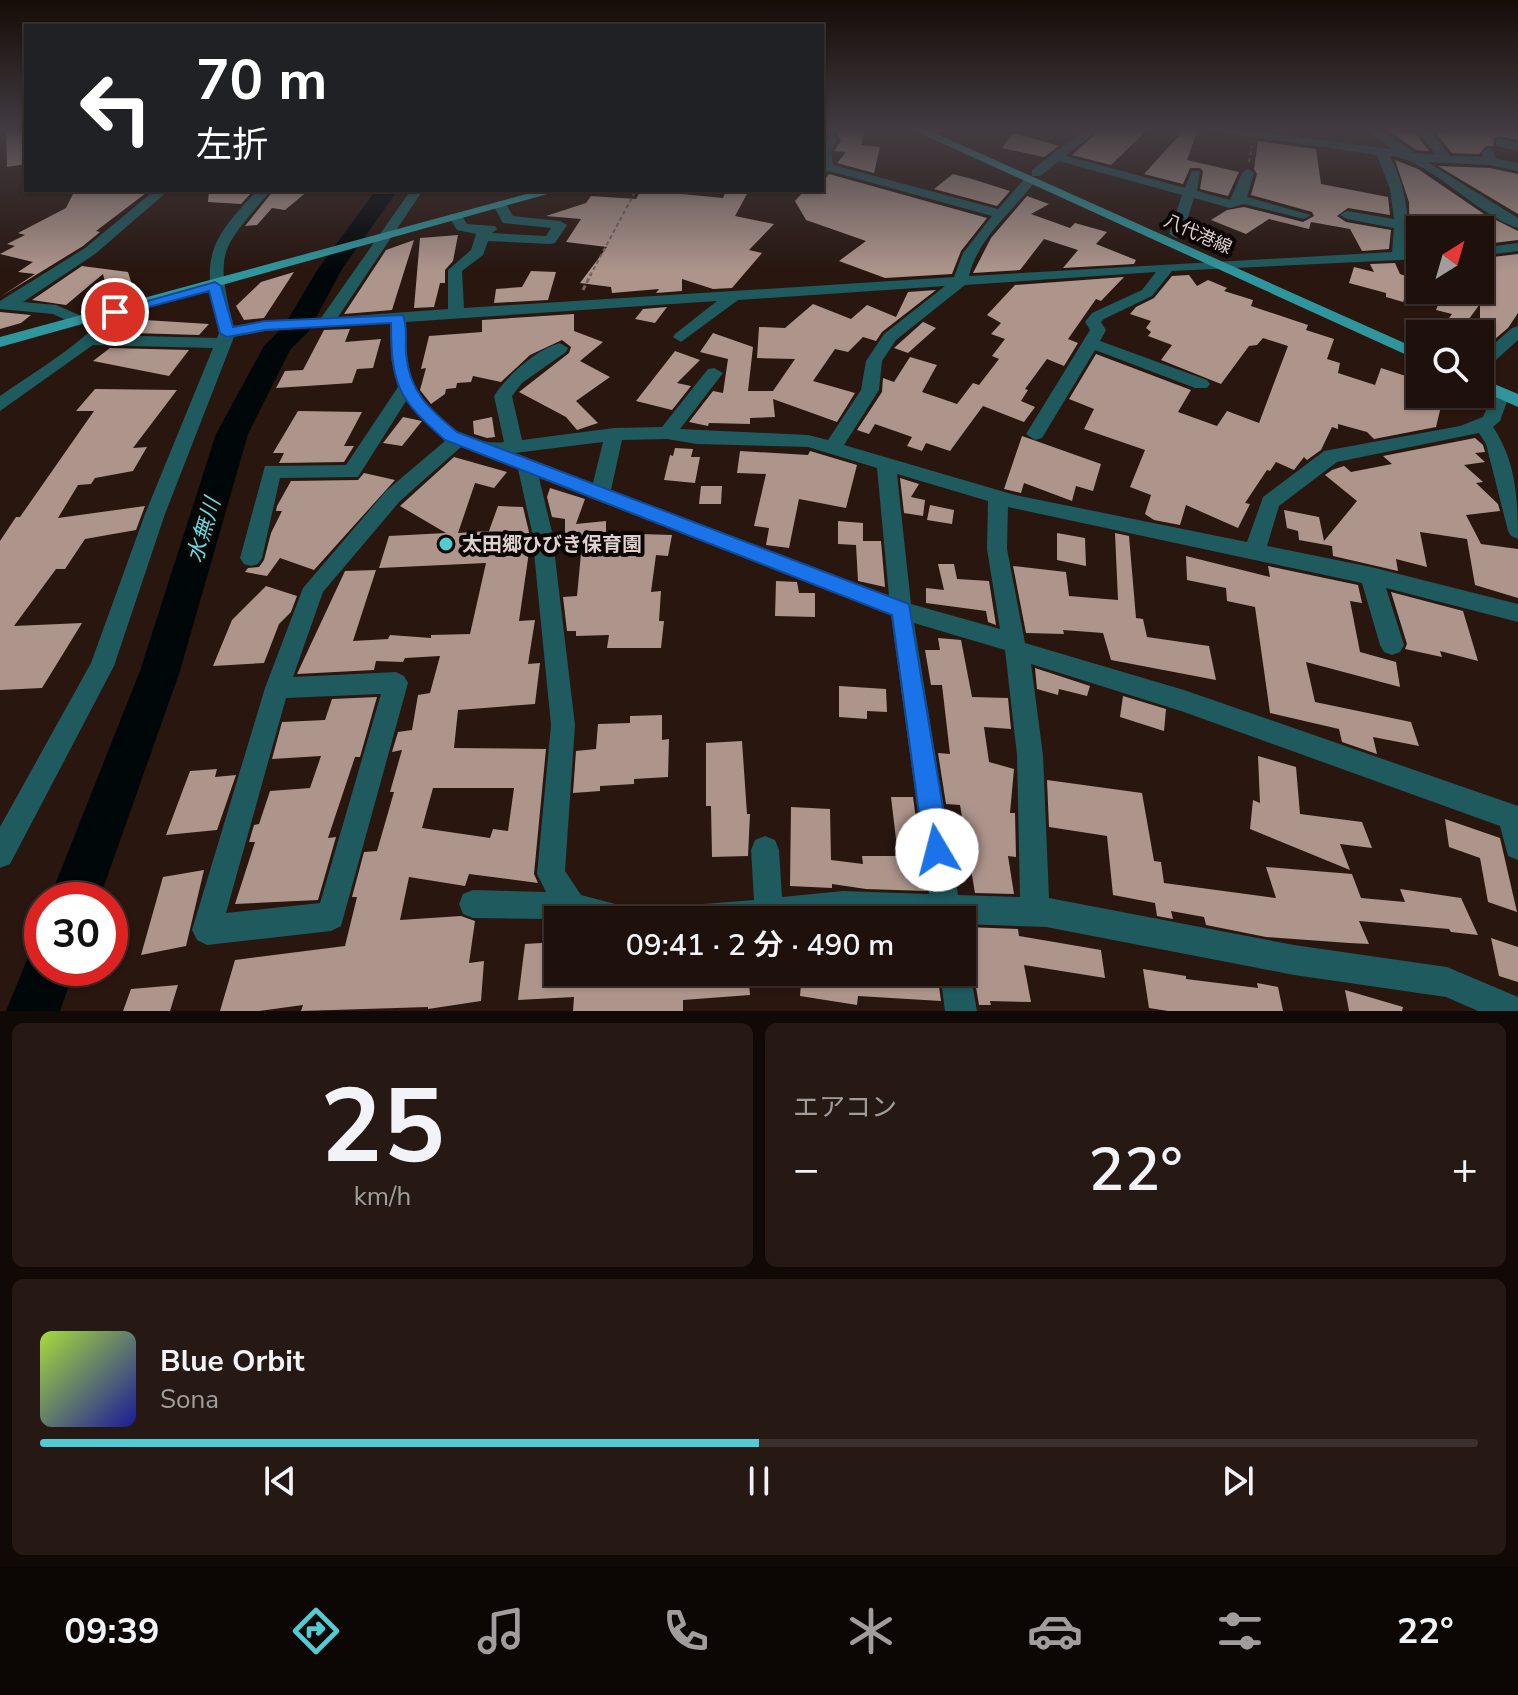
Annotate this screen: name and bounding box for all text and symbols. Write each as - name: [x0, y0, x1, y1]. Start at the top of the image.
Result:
- text: 70 m: [196, 42, 327, 119]
- icon: left: [64, 56, 168, 160]
- text: 左折: [196, 121, 268, 170]
- street label: 八代港線: [1160, 208, 1236, 260]
- north arrow: [1406, 216, 1494, 304]
- map controls: [1406, 216, 1494, 408]
- pin: [81, 278, 149, 346]
- icon: arrive: [93, 290, 137, 334]
- button: search: [1406, 320, 1494, 408]
- water label: 水無川: [180, 492, 229, 566]
- place label: 太田郷ひびき保育園: [462, 531, 642, 558]
- marker: 太田郷ひびき保育園: [437, 535, 455, 553]
- position arrow: [895, 808, 979, 892]
- speed limit sign: 30: [24, 882, 128, 986]
- text: 09:41 · 2 分 · 490 m: [626, 925, 894, 966]
- text: 25: [320, 1056, 445, 1198]
- text: エアコン: [793, 1090, 897, 1125]
- text: 22°: [1088, 1129, 1183, 1211]
- text: −: [793, 1140, 819, 1200]
- text: +: [1452, 1140, 1478, 1200]
- text: km/h: [354, 1179, 411, 1214]
- text: Blue Orbit: [160, 1341, 304, 1382]
- text: Sona: [160, 1382, 219, 1417]
- icon: previous: [258, 1459, 302, 1503]
- icon: pause: [737, 1459, 781, 1503]
- icon: next: [1216, 1459, 1260, 1503]
- icon: directions: [288, 1603, 344, 1659]
- icon: music: [473, 1603, 529, 1659]
- icon: phone: [658, 1603, 714, 1659]
- icon: climate: [843, 1603, 899, 1659]
- icon: car: [1027, 1603, 1083, 1659]
- icon: filters: [1212, 1603, 1268, 1659]
- text: 09:39: [64, 1607, 160, 1656]
- text: 22°: [1397, 1607, 1454, 1656]

